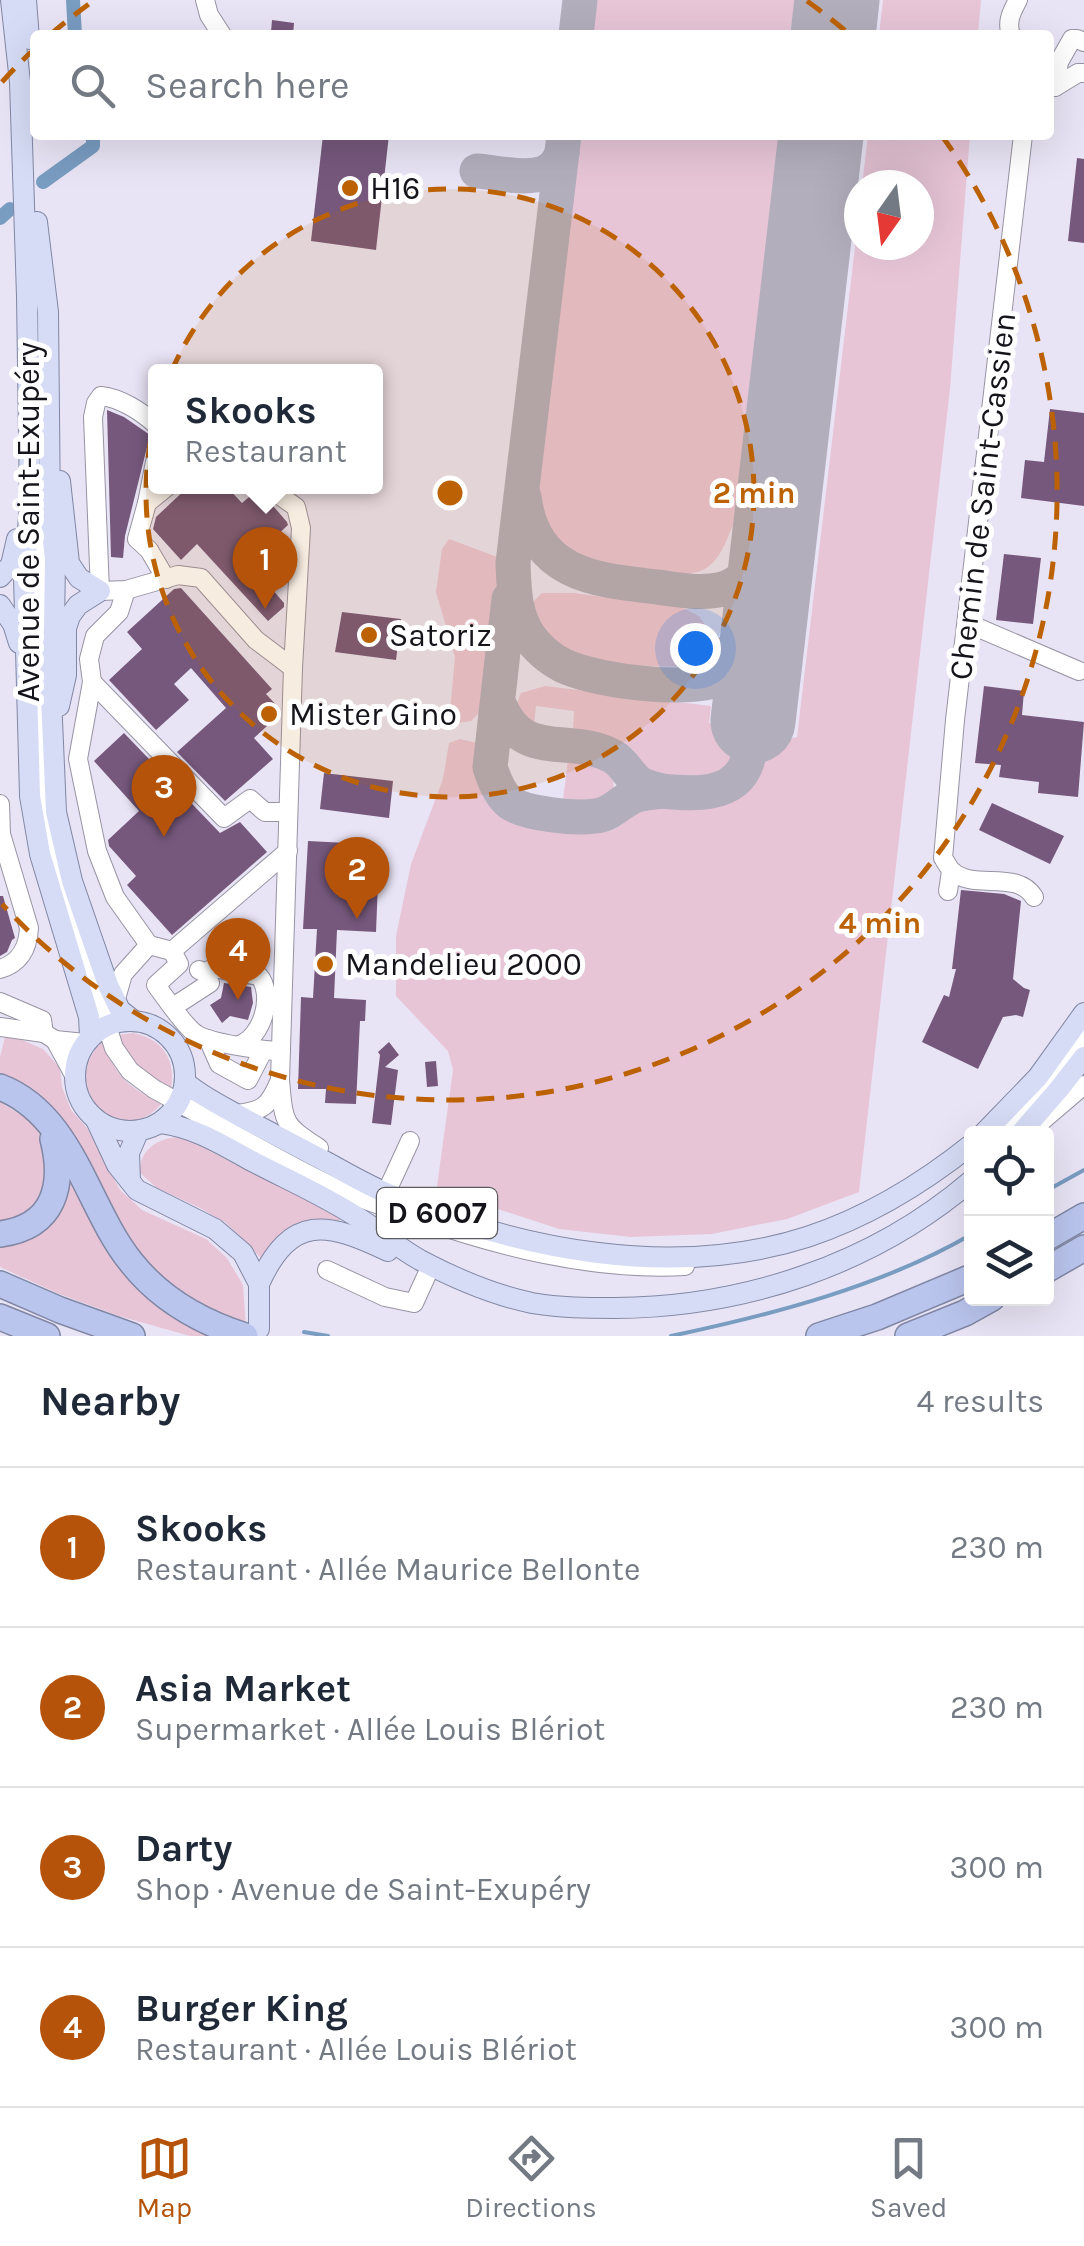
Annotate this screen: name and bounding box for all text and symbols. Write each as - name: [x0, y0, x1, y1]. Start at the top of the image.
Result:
- search box: [30, 30, 1054, 140]
- icon: search: [65, 58, 120, 113]
- text: Search here: [145, 63, 349, 108]
- place label: H16: [370, 170, 420, 207]
- north arrow: [844, 170, 934, 260]
- marker: H16: [339, 177, 361, 199]
- street label: Chemin de Saint-Cassien: [942, 310, 1023, 682]
- street label: Avenue de Saint-Exupéry: [10, 342, 47, 702]
- popup: [148, 364, 383, 494]
- text: Skooks: [184, 388, 317, 433]
- text: Restaurant: [184, 433, 347, 470]
- centre of rings: [432, 475, 468, 511]
- text: 2 min: [713, 475, 795, 511]
- pin: 1: [232, 526, 298, 609]
- place label: Satoriz: [389, 617, 492, 654]
- your location: [670, 623, 721, 674]
- marker: Satoriz: [358, 624, 380, 646]
- place label: Mister Gino: [289, 696, 457, 733]
- marker: Mister Gino: [258, 703, 280, 725]
- pin: 3: [132, 754, 196, 837]
- pin: 2: [324, 836, 390, 919]
- text: 4 min: [839, 905, 921, 941]
- pin: 4: [206, 918, 270, 1000]
- place label: Mandelieu 2000: [345, 946, 582, 983]
- marker: Mandelieu 2000: [314, 953, 336, 975]
- map controls: [964, 1126, 1054, 1306]
- button: locate: [964, 1126, 1054, 1216]
- road number: D 6007: [377, 1188, 497, 1238]
- button: layers: [964, 1216, 1054, 1306]
- text: Nearby: [40, 1376, 180, 1426]
- text: 4 results: [917, 1383, 1044, 1420]
- text: Skooks: [135, 1506, 267, 1551]
- text: 1: [67, 1529, 78, 1566]
- text: 230 m: [950, 1529, 1044, 1566]
- text: Restaurant · Allée Maurice Bellonte: [135, 1551, 640, 1588]
- text: Asia Market: [135, 1666, 351, 1711]
- text: 2: [63, 1689, 82, 1726]
- text: 230 m: [950, 1689, 1044, 1726]
- text: Supermarket · Allée Louis Blériot: [135, 1711, 605, 1748]
- text: Darty: [135, 1826, 232, 1871]
- text: 3: [63, 1849, 82, 1886]
- text: 300 m: [950, 1849, 1044, 1886]
- text: Shop · Avenue de Saint-Exupéry: [135, 1871, 591, 1908]
- text: Burger King: [135, 1986, 348, 2031]
- text: 4: [63, 2009, 82, 2046]
- text: 300 m: [950, 2009, 1044, 2046]
- text: Restaurant · Allée Louis Blériot: [135, 2031, 577, 2068]
- tab: Map: [137, 2131, 192, 2224]
- tab: Directions: [465, 2131, 597, 2224]
- tab: Saved: [870, 2131, 947, 2224]

